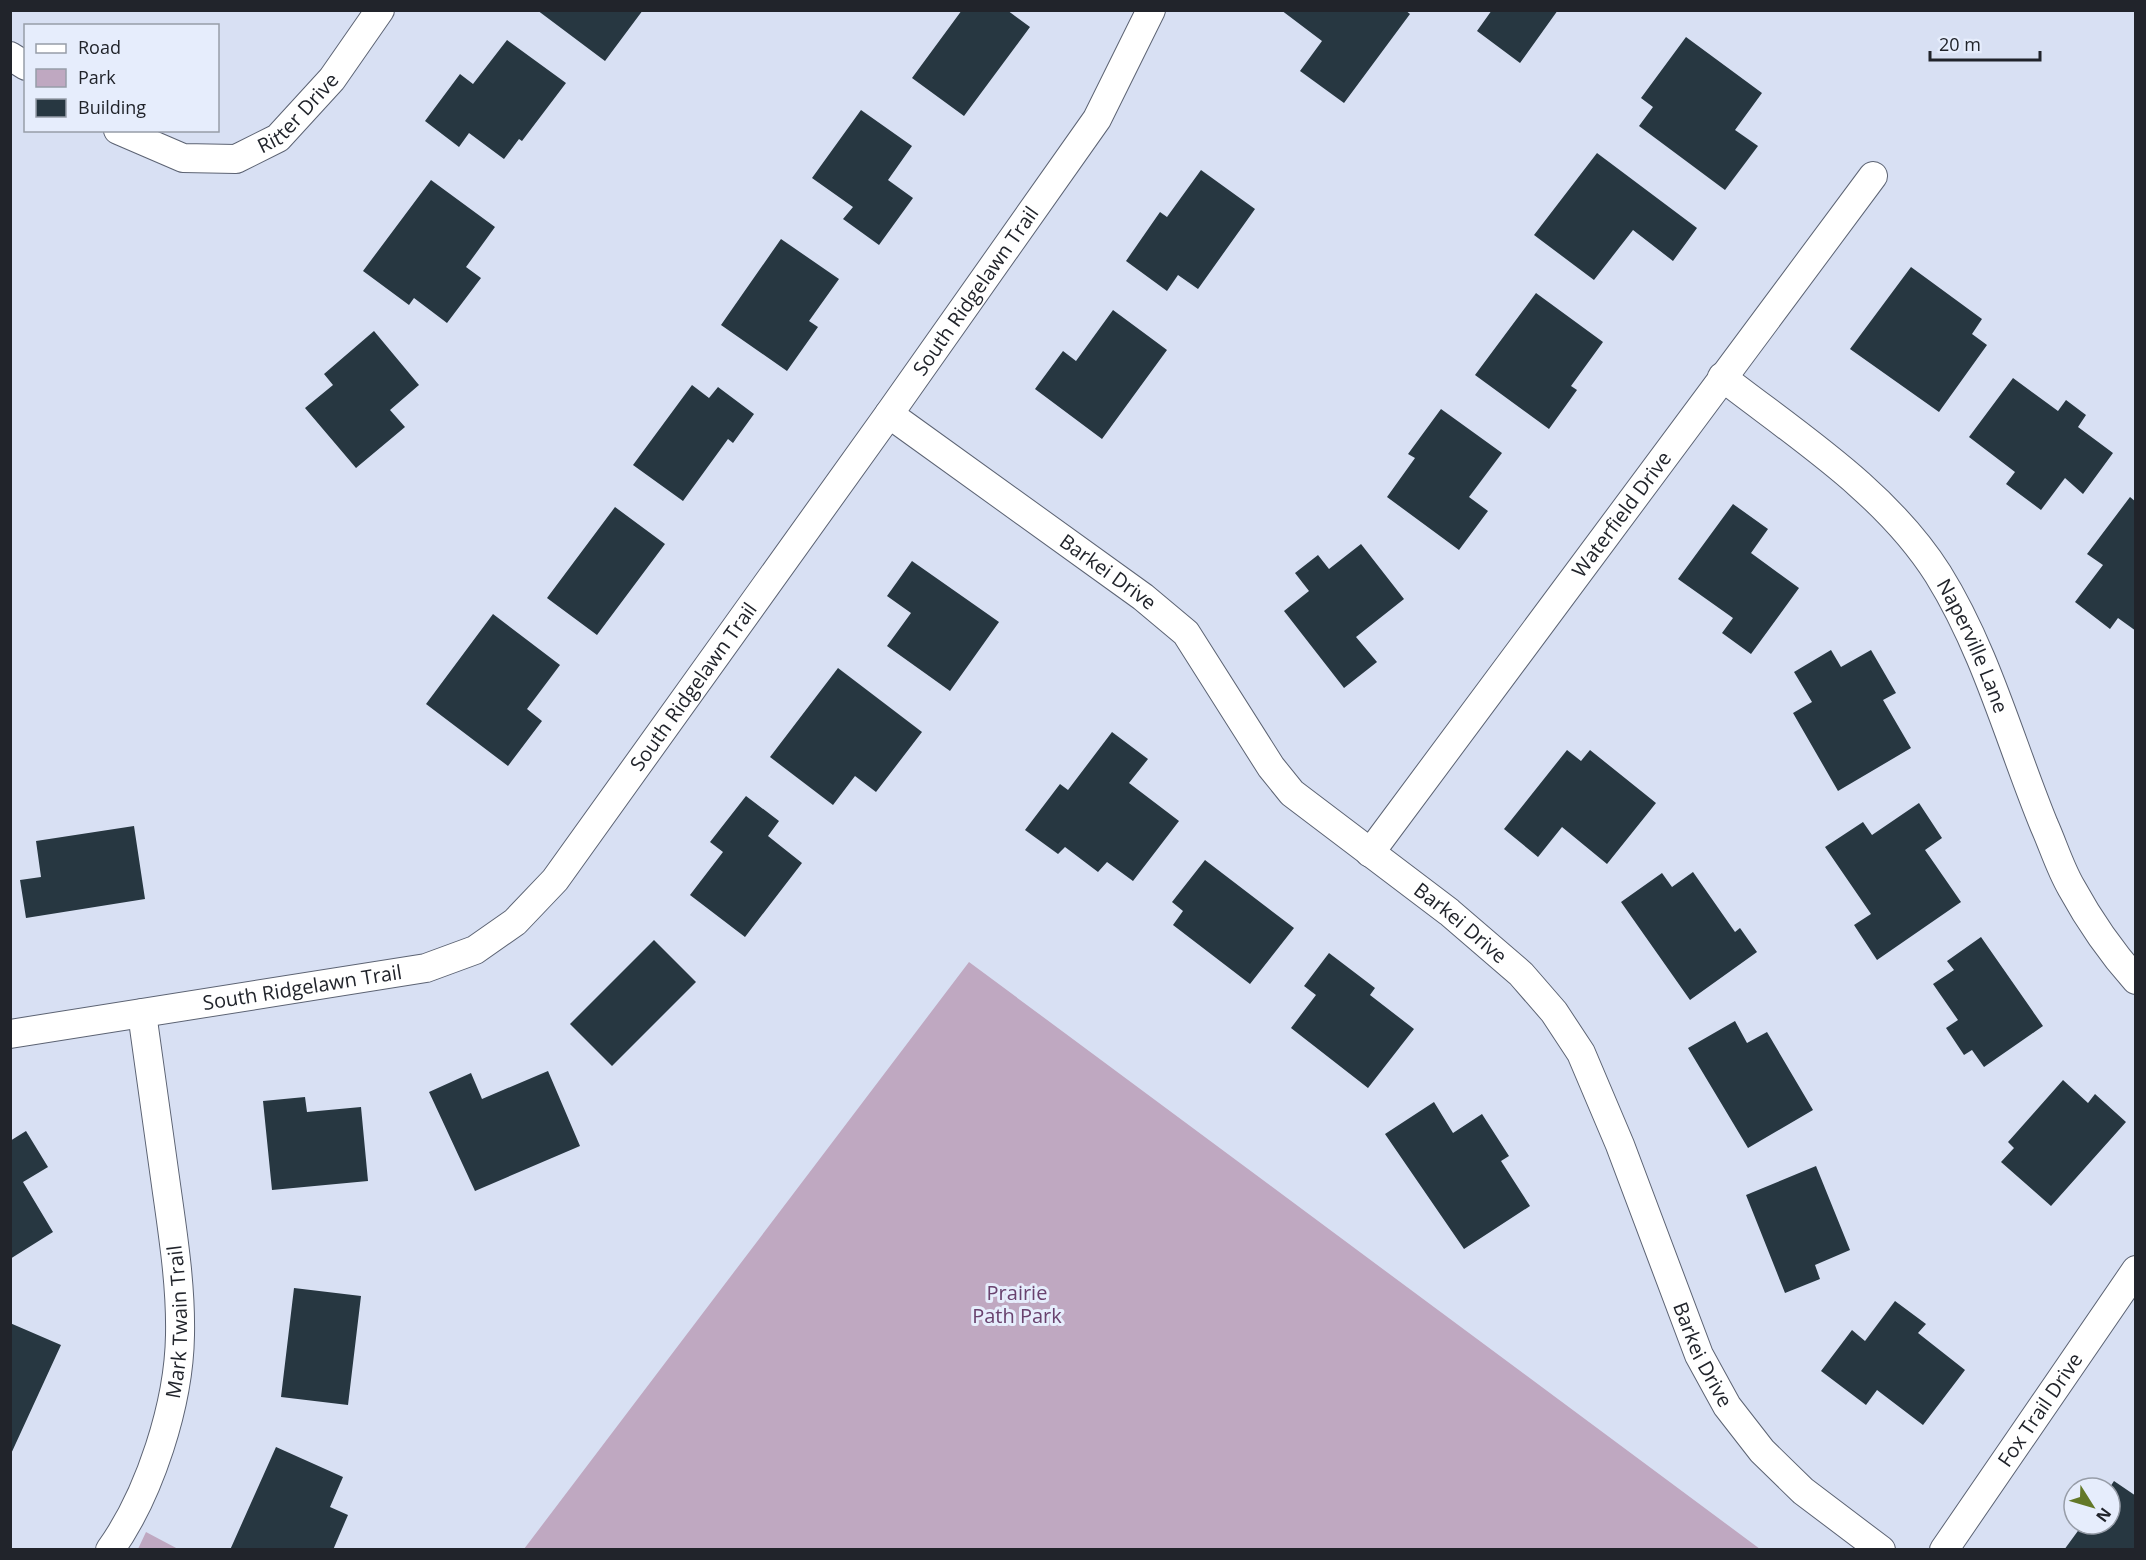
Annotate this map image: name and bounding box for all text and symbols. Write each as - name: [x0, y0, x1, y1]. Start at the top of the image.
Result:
- legend: [24, 24, 219, 132]
- scale bar: [1930, 24, 2040, 62]
- text: 20 m: [1939, 32, 1981, 56]
- text: Road: [78, 35, 121, 59]
- text: Park: [78, 65, 116, 89]
- street label: Ritter Drive: [253, 67, 344, 159]
- text: Building: [78, 95, 146, 119]
- street label: South Ridgelawn Trail: [906, 201, 1044, 381]
- street label: Waterfield Drive: [1566, 445, 1677, 582]
- street label: Barkei Drive: [1055, 527, 1162, 616]
- street label: Naperville Lane: [1931, 574, 2015, 717]
- street label: South Ridgelawn Trail: [624, 597, 763, 776]
- street label: Barkei Drive: [1409, 876, 1513, 969]
- street label: South Ridgelawn Trail: [201, 958, 404, 1016]
- street label: Mark Twain Trail: [159, 1244, 193, 1401]
- park label: Prairie Path Park: [972, 1279, 1062, 1329]
- street label: Barkei Drive: [1667, 1298, 1739, 1412]
- street label: Fox Trail Drive: [1991, 1347, 2088, 1472]
- north arrow: [2062, 1476, 2122, 1536]
- text: N: [2091, 1503, 2117, 1527]

